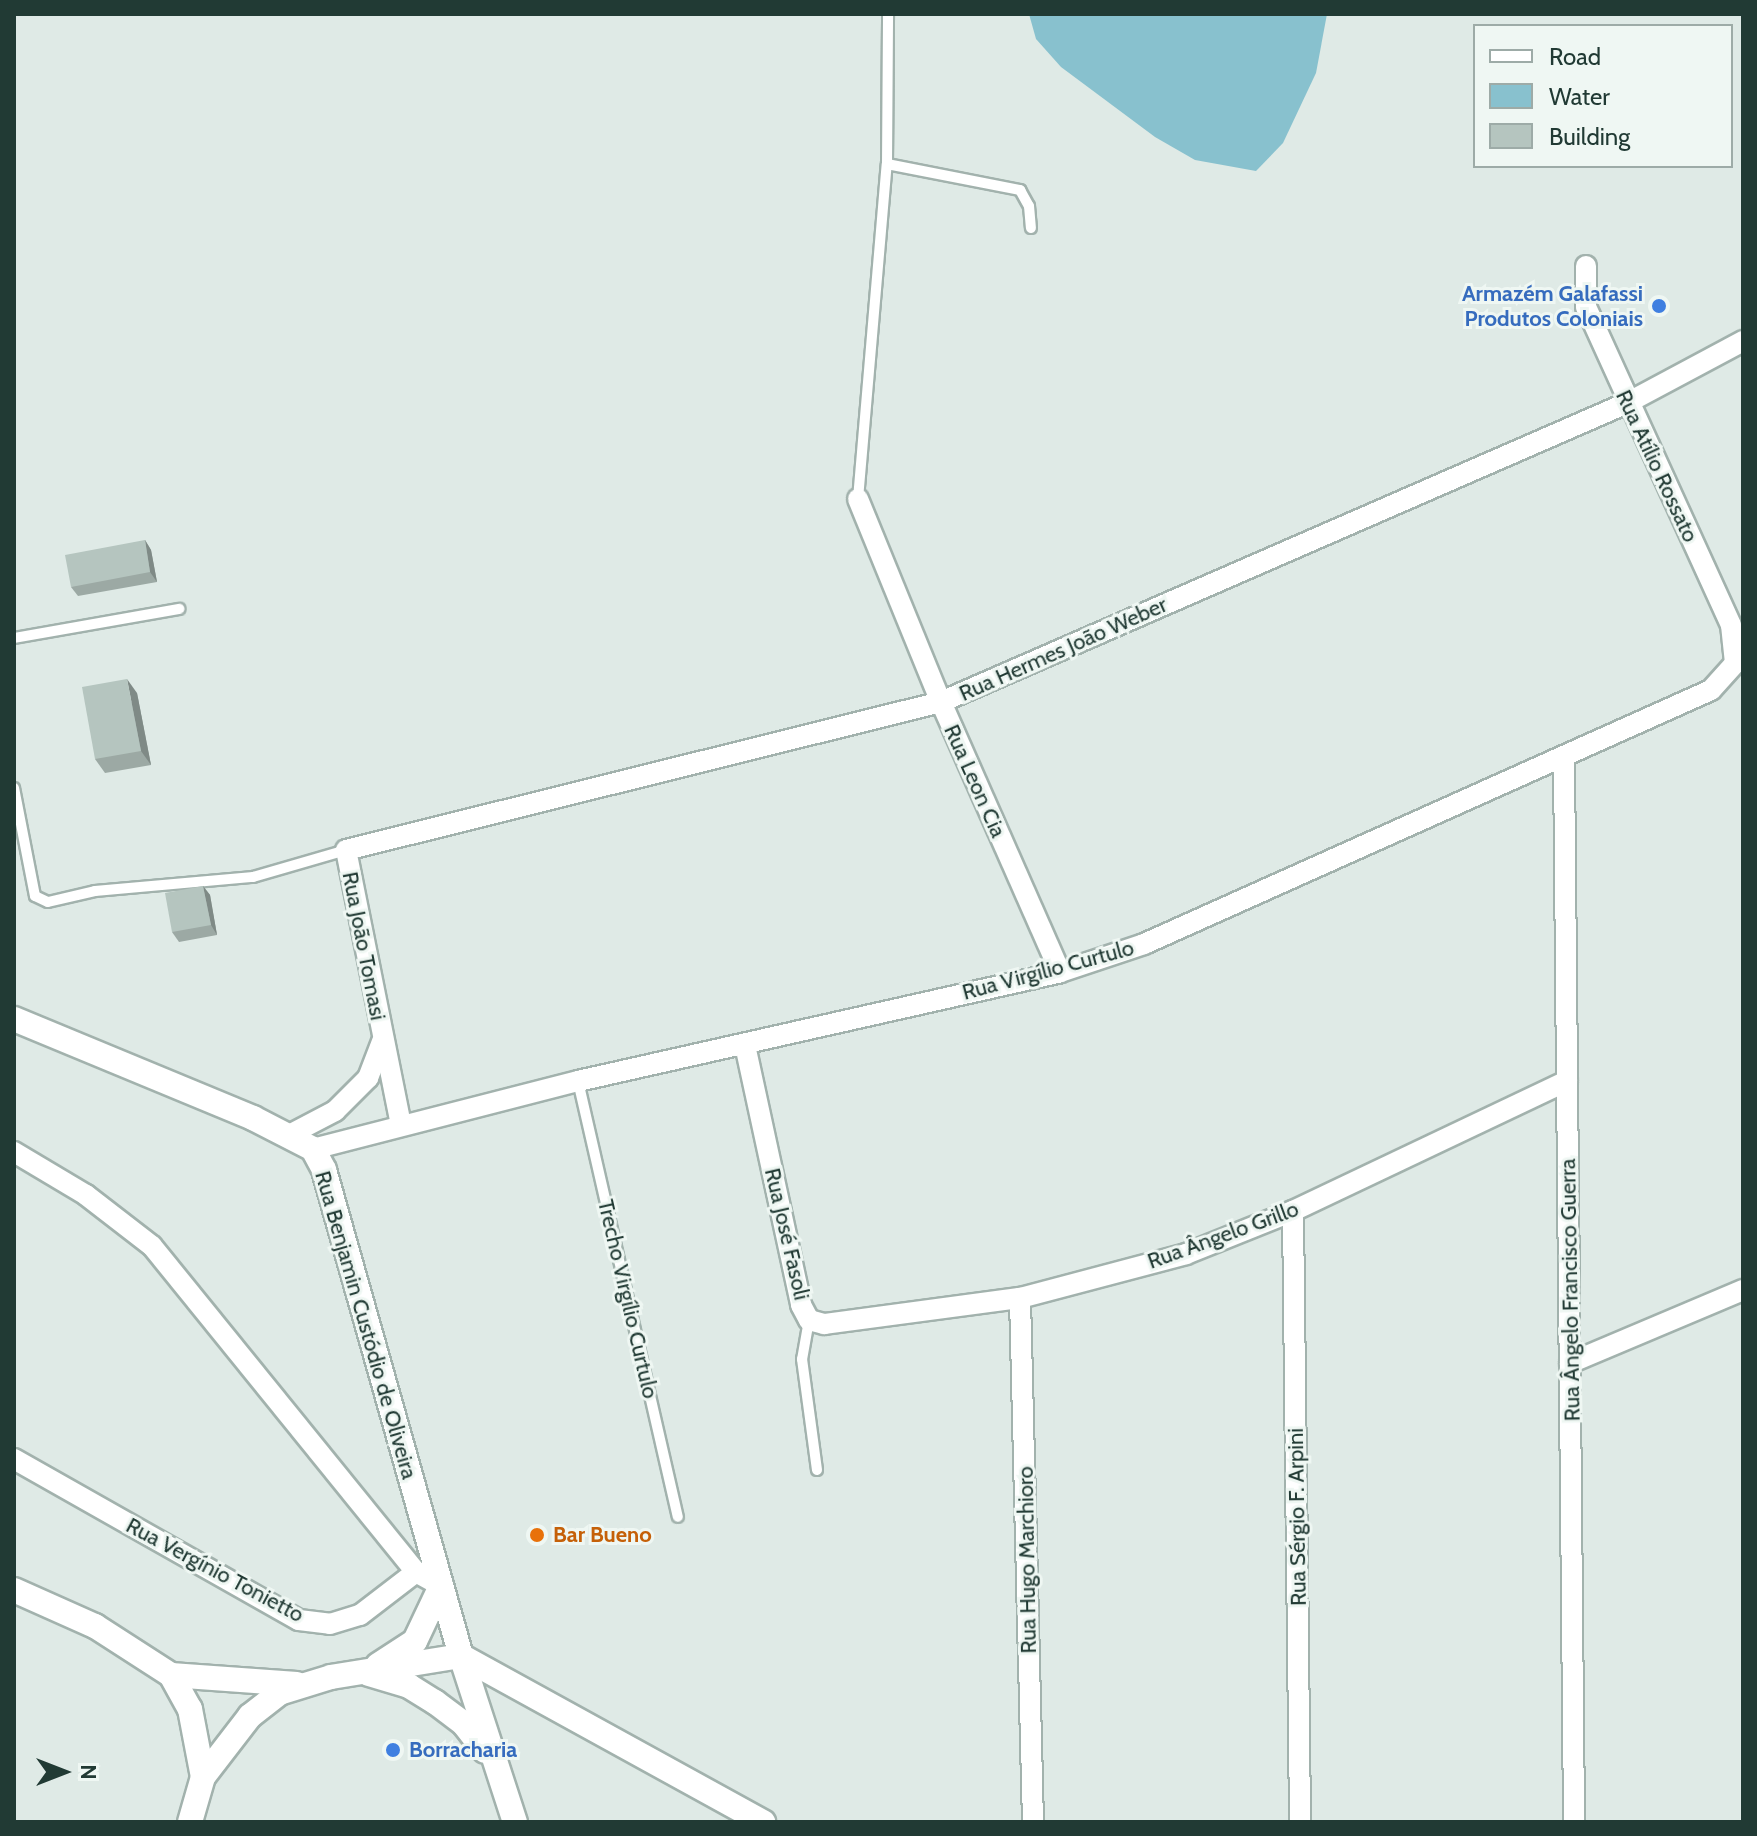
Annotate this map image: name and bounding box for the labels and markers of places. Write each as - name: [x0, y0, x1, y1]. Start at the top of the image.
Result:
- place label: Armazém Galafassi Produtos Coloniais: [1462, 280, 1643, 332]
- marker: Armazém Galafassi Produtos Coloniais: [1650, 297, 1668, 315]
- place label: Bar Bueno: [553, 1522, 652, 1548]
- marker: Bar Bueno: [528, 1526, 546, 1544]
- place label: Borracharia: [409, 1737, 517, 1763]
- marker: Borracharia: [384, 1741, 402, 1759]

